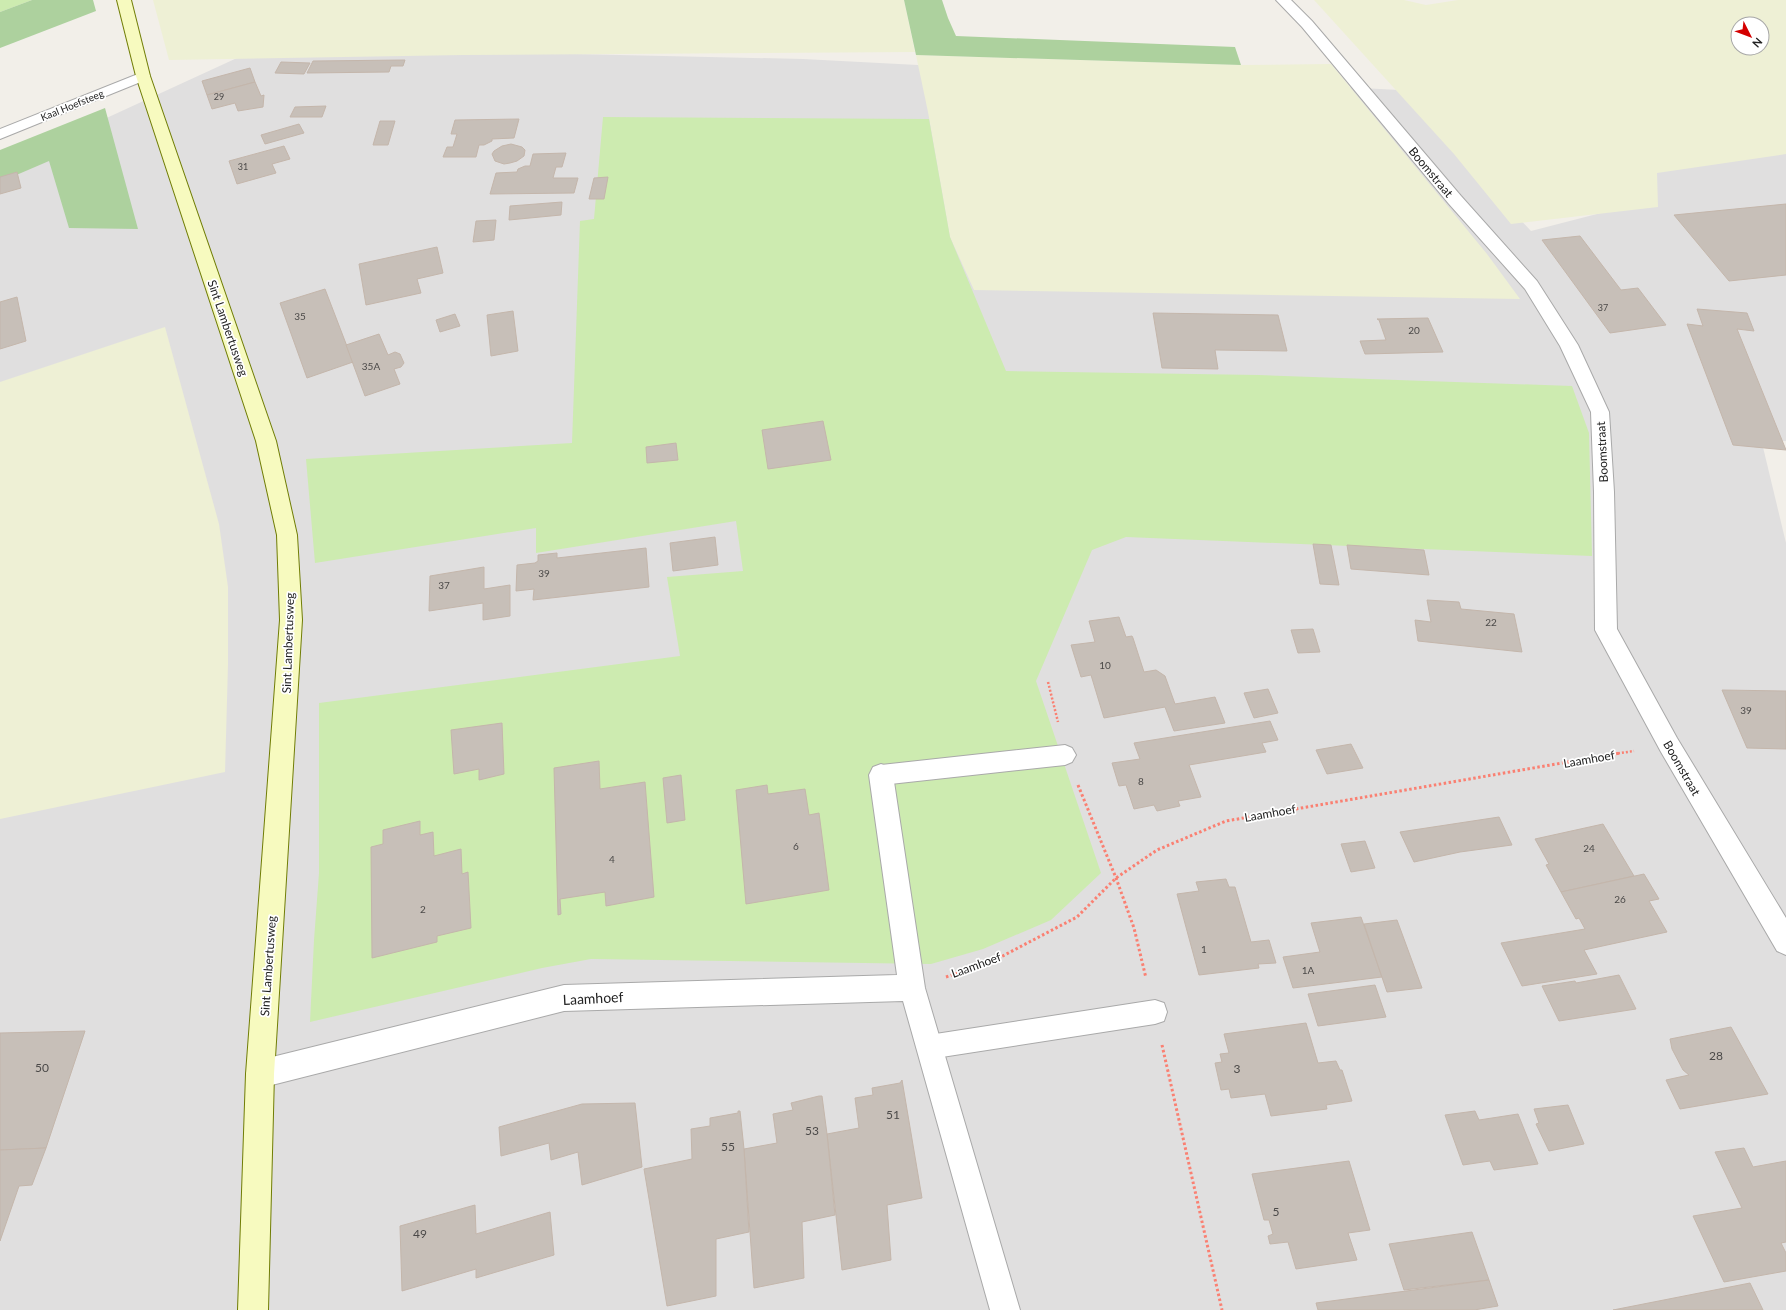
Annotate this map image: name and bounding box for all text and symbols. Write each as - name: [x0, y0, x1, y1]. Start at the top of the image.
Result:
- north arrow: [1730, 16, 1770, 56]
- text: N: [1750, 36, 1765, 51]
- street label: Kaal Hoefsteeg: [39, 87, 105, 123]
- house number: 29: [214, 91, 224, 102]
- street label: Boomstraat: [1406, 144, 1457, 201]
- house number: 31: [238, 161, 248, 172]
- street label: Sint Lambertusweg: [204, 278, 252, 378]
- house number: 37: [1598, 302, 1608, 313]
- house number: 35: [294, 310, 306, 322]
- house number: 20: [1408, 324, 1420, 336]
- house number: 35A: [362, 360, 380, 372]
- street label: Boomstraat: [1593, 420, 1611, 483]
- house number: 39: [538, 567, 550, 579]
- house number: 37: [438, 579, 450, 591]
- street label: Sint Lambertusweg: [279, 592, 297, 694]
- house number: 22: [1485, 616, 1497, 628]
- house number: 10: [1099, 659, 1111, 671]
- house number: 39: [1740, 704, 1752, 716]
- street label: Boomstraat: [1660, 738, 1704, 799]
- street label: Laamhoef: [1562, 747, 1617, 771]
- house number: 8: [1138, 775, 1144, 787]
- street label: Laamhoef: [1243, 801, 1298, 825]
- house number: 6: [793, 840, 799, 852]
- house number: 24: [1583, 842, 1595, 854]
- house number: 4: [609, 853, 615, 865]
- house number: 26: [1614, 893, 1626, 905]
- house number: 2: [420, 903, 426, 915]
- street label: Sint Lambertusweg: [257, 915, 279, 1017]
- house number: 1: [1201, 943, 1207, 955]
- street label: Laamhoef: [949, 949, 1004, 981]
- house number: 1A: [1302, 964, 1315, 976]
- street label: Laamhoef: [562, 988, 624, 1008]
- house number: 28: [1709, 1048, 1723, 1063]
- house number: 50: [35, 1060, 49, 1075]
- house number: 3: [1234, 1061, 1241, 1076]
- house number: 51: [886, 1107, 900, 1122]
- house number: 53: [805, 1123, 819, 1138]
- house number: 55: [721, 1139, 735, 1154]
- house number: 5: [1273, 1204, 1280, 1219]
- house number: 49: [413, 1226, 427, 1241]

